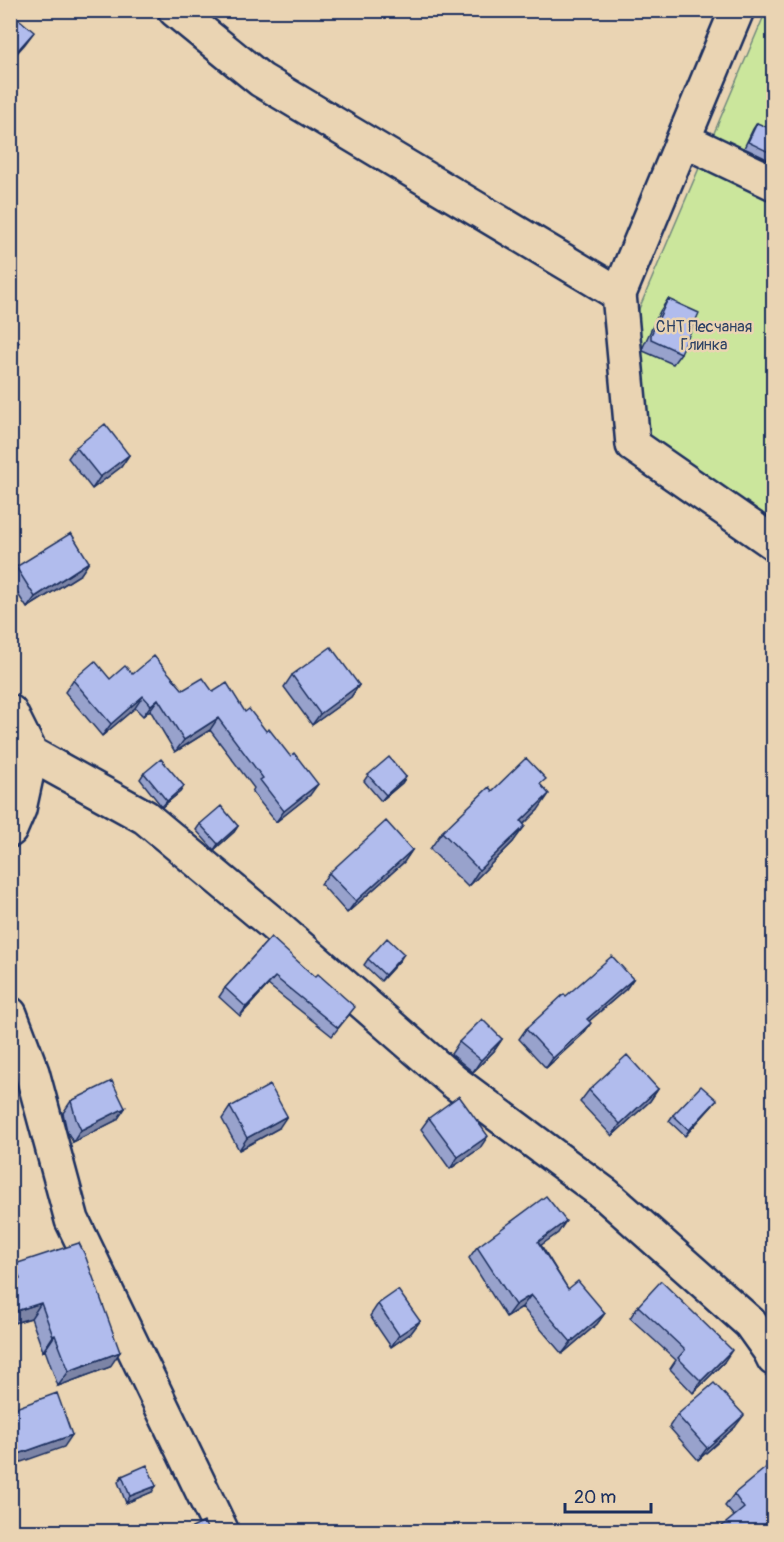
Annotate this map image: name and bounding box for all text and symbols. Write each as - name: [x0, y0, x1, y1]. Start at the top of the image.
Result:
- park label: СНТ Песчаная Глинка: [656, 317, 752, 355]
- scale bar: [565, 1476, 650, 1514]
- text: 20 m: [574, 1486, 616, 1509]

